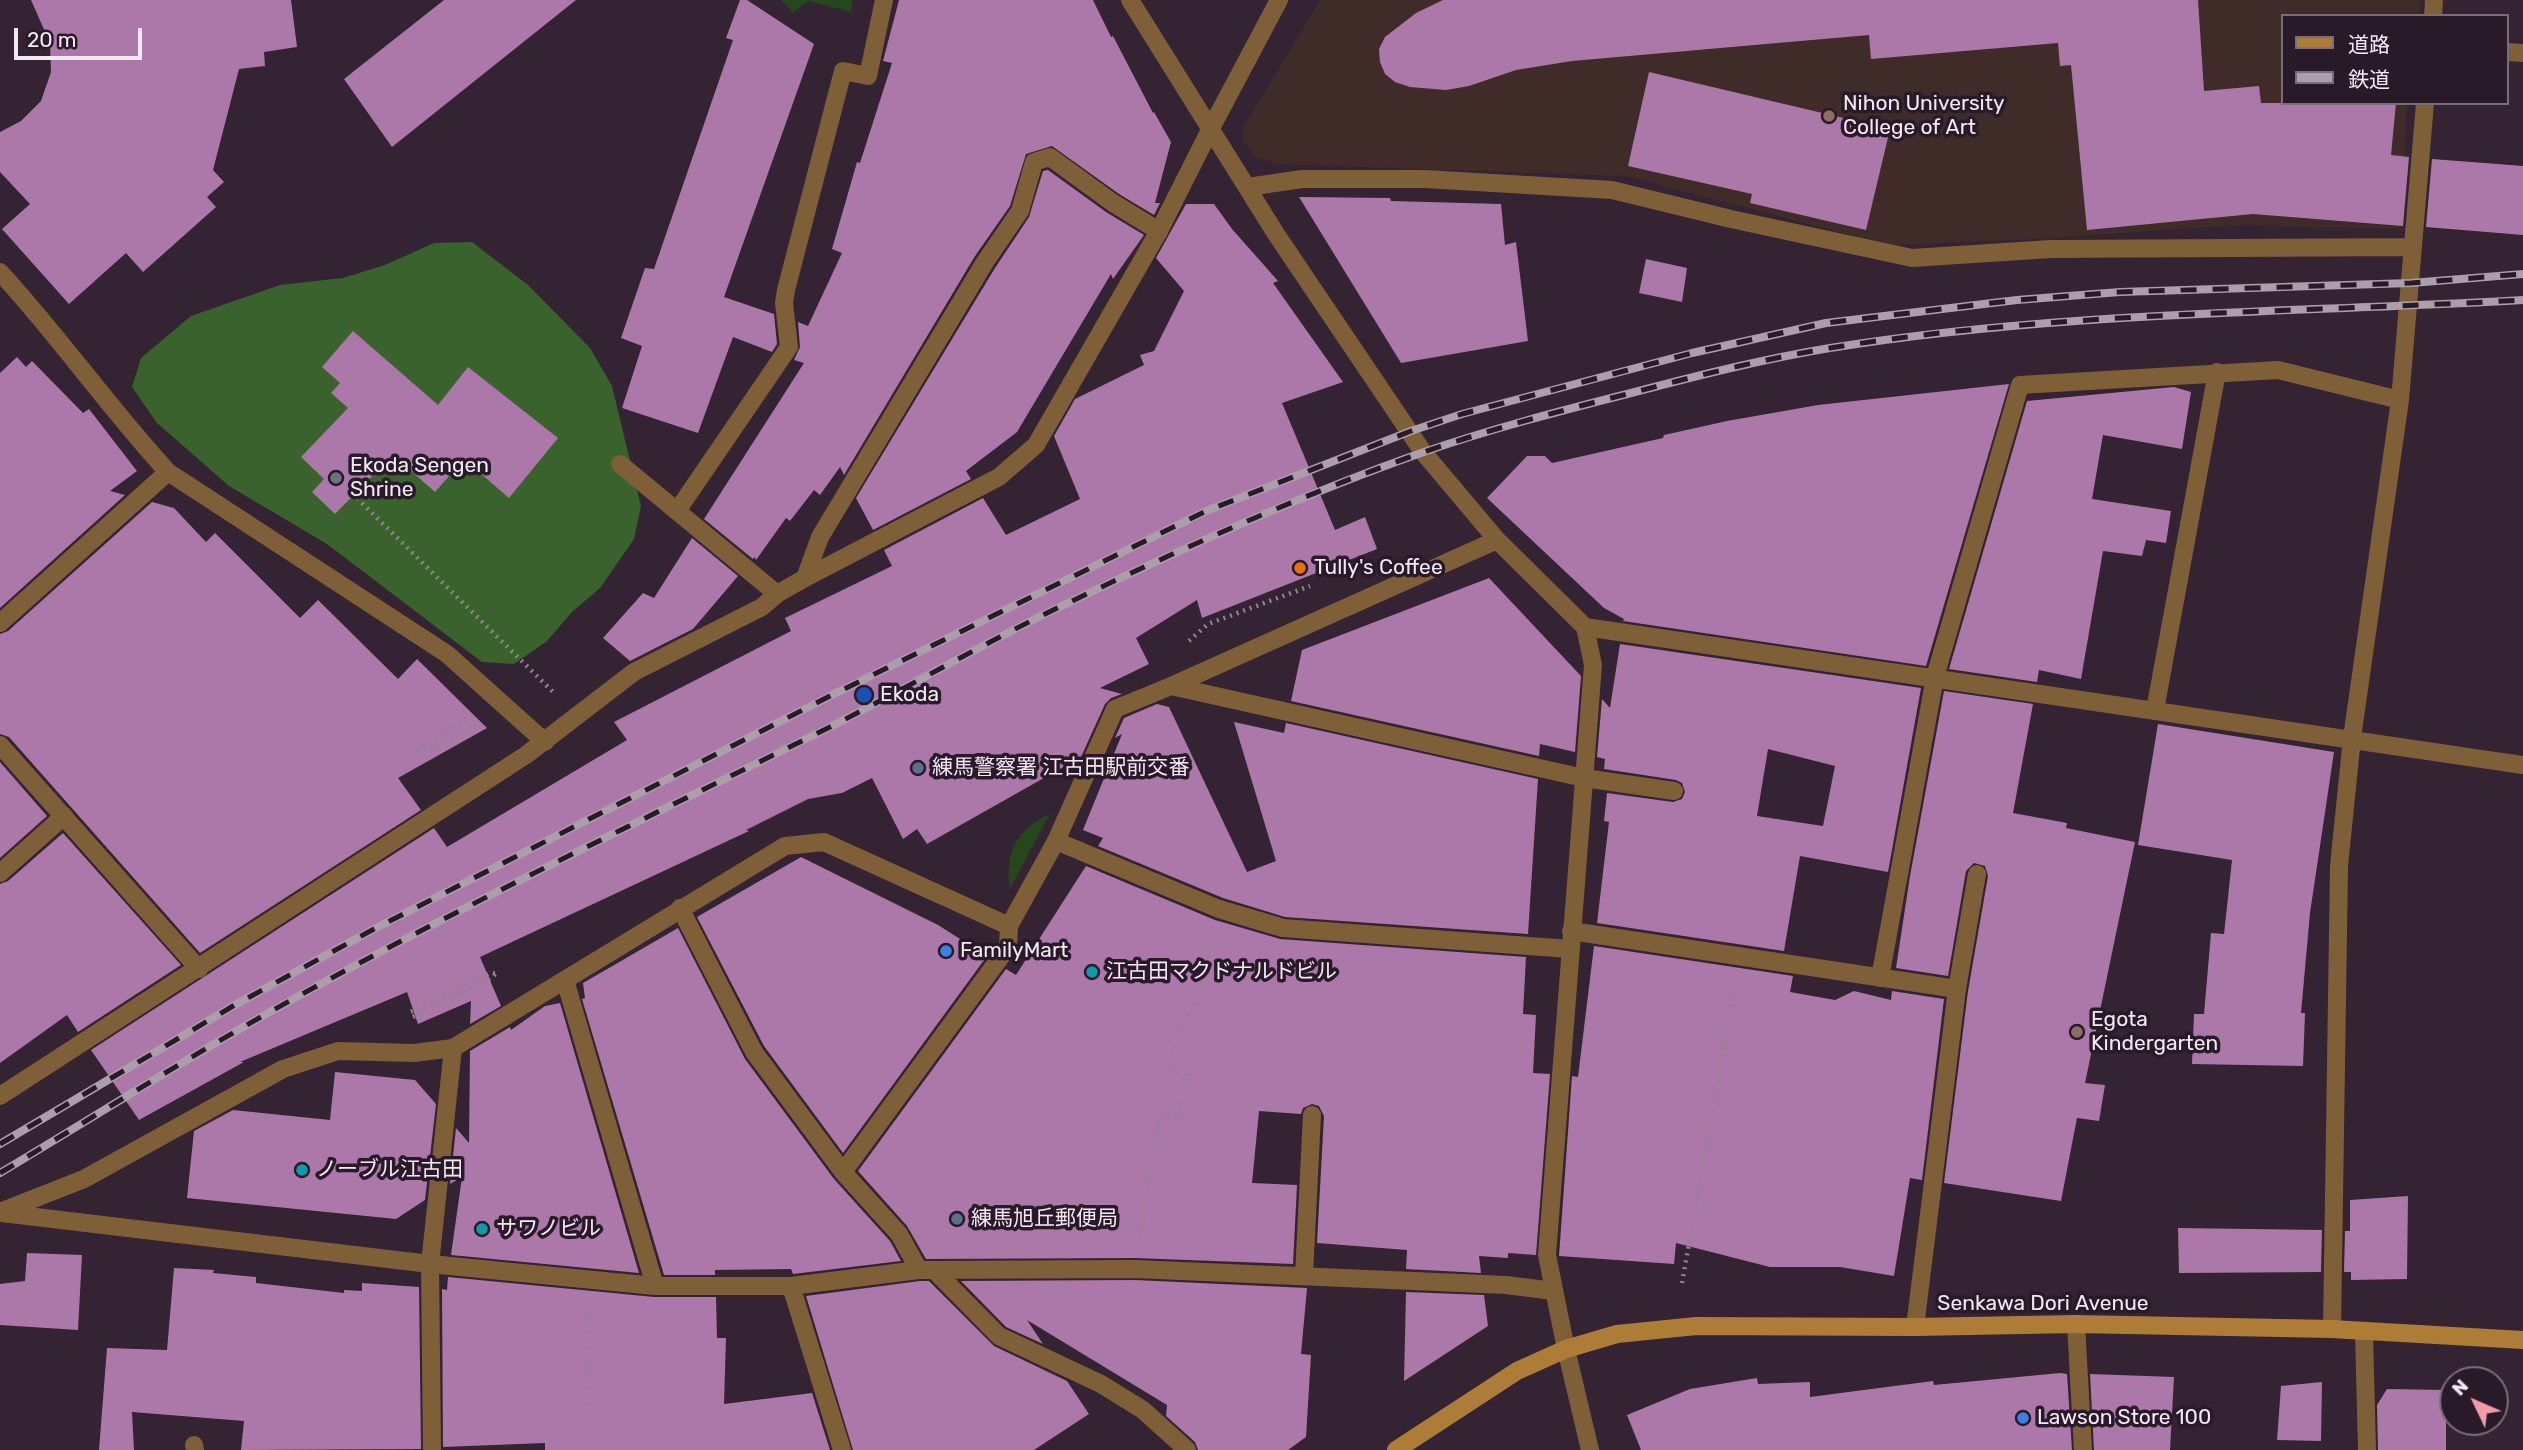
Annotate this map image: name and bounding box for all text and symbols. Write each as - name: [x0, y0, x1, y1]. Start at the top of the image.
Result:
- scale bar: [18, 14, 145, 58]
- legend: [2282, 14, 2509, 105]
- text: 20 m: [27, 27, 76, 52]
- text: 道路: [2348, 32, 2390, 57]
- text: 鉄道: [2348, 67, 2390, 92]
- place label: Nihon University College of Art: [1843, 91, 2004, 141]
- marker: Nihon University College of Art: [1821, 108, 1837, 124]
- place label: Ekoda Sengen Shrine: [350, 453, 489, 503]
- marker: Ekoda Sengen Shrine: [328, 470, 344, 486]
- place label: Tully's Coffee: [1314, 555, 1443, 581]
- marker: Tully's Coffee: [1292, 560, 1308, 576]
- place label: Ekoda: [880, 682, 939, 708]
- marker: Ekoda: [854, 685, 874, 705]
- place label: 練馬警察署 江古田駅前交番: [932, 755, 1189, 781]
- marker: 練馬警察署 江古田駅前交番: [910, 760, 926, 776]
- place label: FamilyMart: [960, 938, 1068, 964]
- marker: FamilyMart: [938, 943, 954, 959]
- place label: 江古田マクドナルドビル: [1106, 959, 1337, 985]
- marker: 江古田マクドナルドビル: [1084, 964, 1100, 980]
- place label: Egota Kindergarten: [2091, 1007, 2218, 1057]
- marker: Egota Kindergarten: [2069, 1024, 2085, 1040]
- place label: ノーブル江古田: [316, 1157, 463, 1183]
- marker: ノーブル江古田: [294, 1162, 310, 1178]
- place label: 練馬旭丘郵便局: [971, 1206, 1118, 1232]
- marker: 練馬旭丘郵便局: [949, 1211, 965, 1227]
- place label: サワノビル: [496, 1216, 601, 1242]
- marker: サワノビル: [474, 1221, 490, 1237]
- street label: Senkawa Dori Avenue: [1937, 1291, 2149, 1317]
- north arrow: [2439, 1366, 2509, 1436]
- text: N: [2447, 1375, 2473, 1400]
- place label: Lawson Store 100: [2037, 1405, 2211, 1431]
- marker: Lawson Store 100: [2015, 1410, 2031, 1426]

